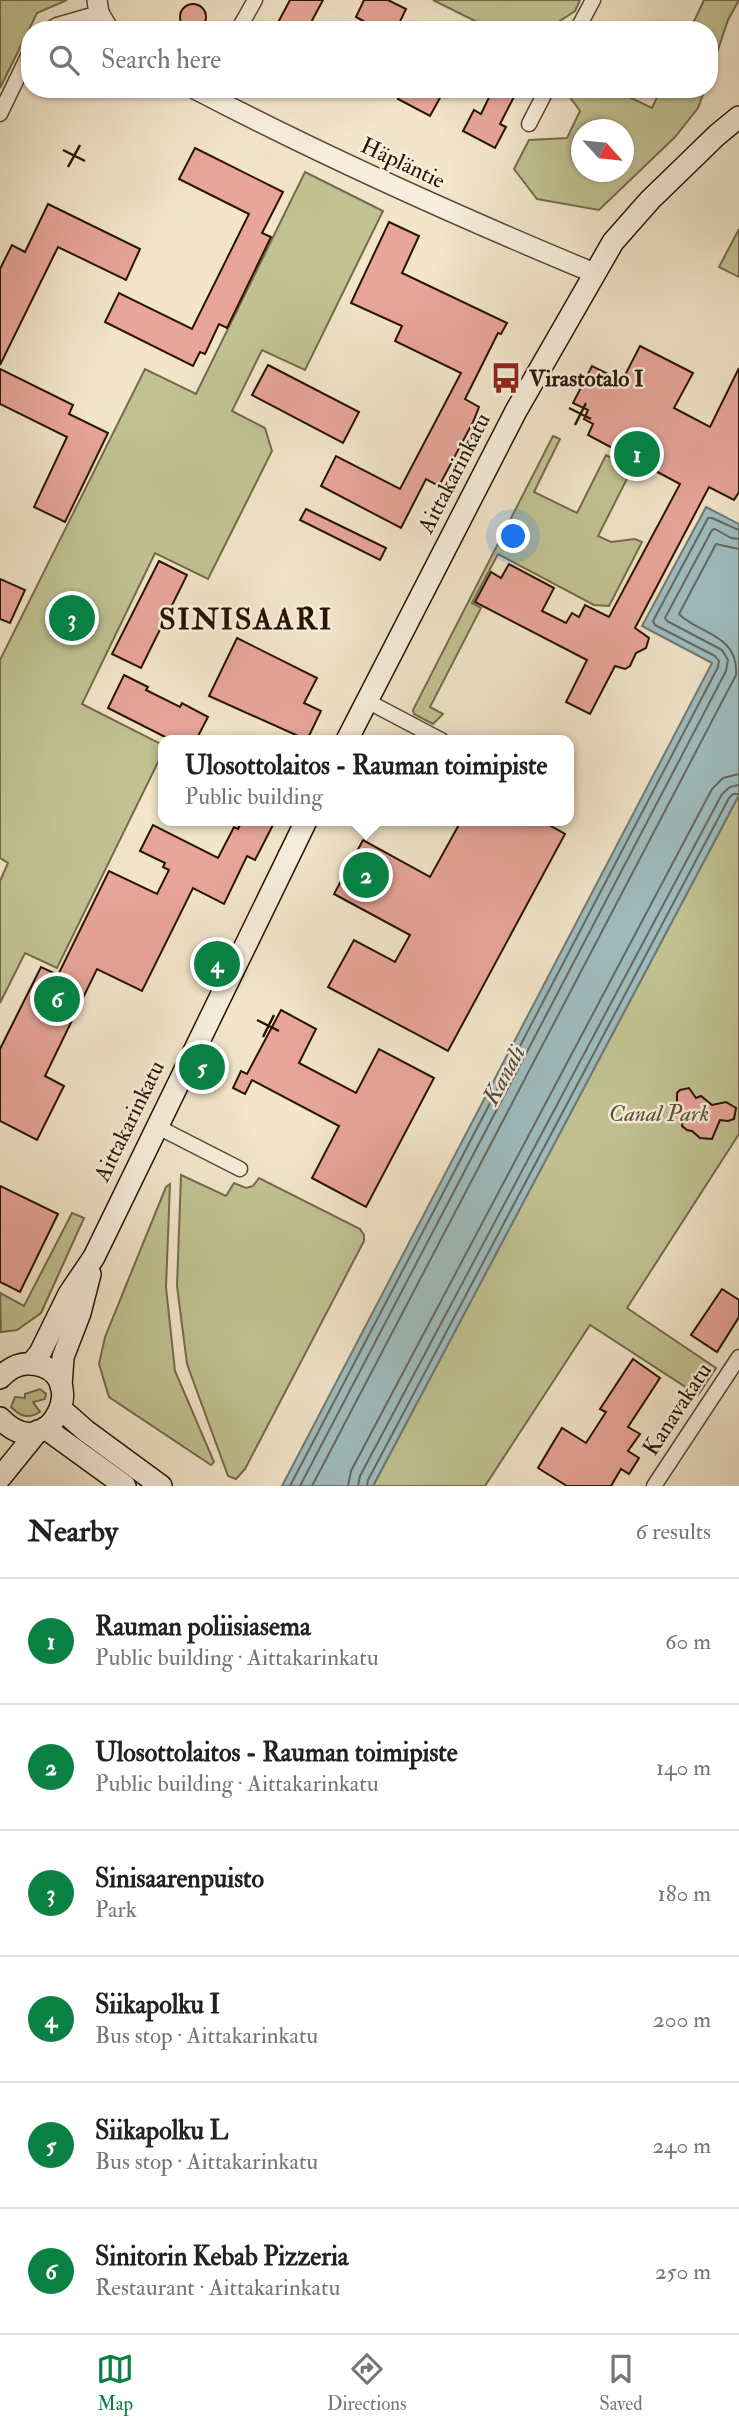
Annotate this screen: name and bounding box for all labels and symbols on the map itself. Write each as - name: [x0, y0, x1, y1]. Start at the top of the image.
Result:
- north arrow: [571, 119, 634, 182]
- street label: Häpläntie: [356, 131, 450, 196]
- bus stop icon: Virastotalo I: [489, 361, 523, 395]
- place label: Virastotalo I: [528, 364, 644, 393]
- street label: Aittakarinkatu: [411, 408, 497, 539]
- pin: 1: [614, 428, 660, 480]
- your location: [496, 519, 530, 553]
- pin: 3: [49, 592, 95, 644]
- district label: SINISAARI: [159, 601, 333, 638]
- pin: 2: [343, 849, 389, 901]
- pin: 4: [194, 938, 240, 990]
- pin: 6: [34, 973, 80, 1025]
- water label: Kanali: [475, 1039, 533, 1111]
- pin: 5: [179, 1041, 225, 1093]
- street label: Aittakarinkatu: [87, 1056, 171, 1187]
- park label: Canal Park: [609, 1099, 709, 1128]
- street label: Kanavakatu: [636, 1357, 718, 1461]

